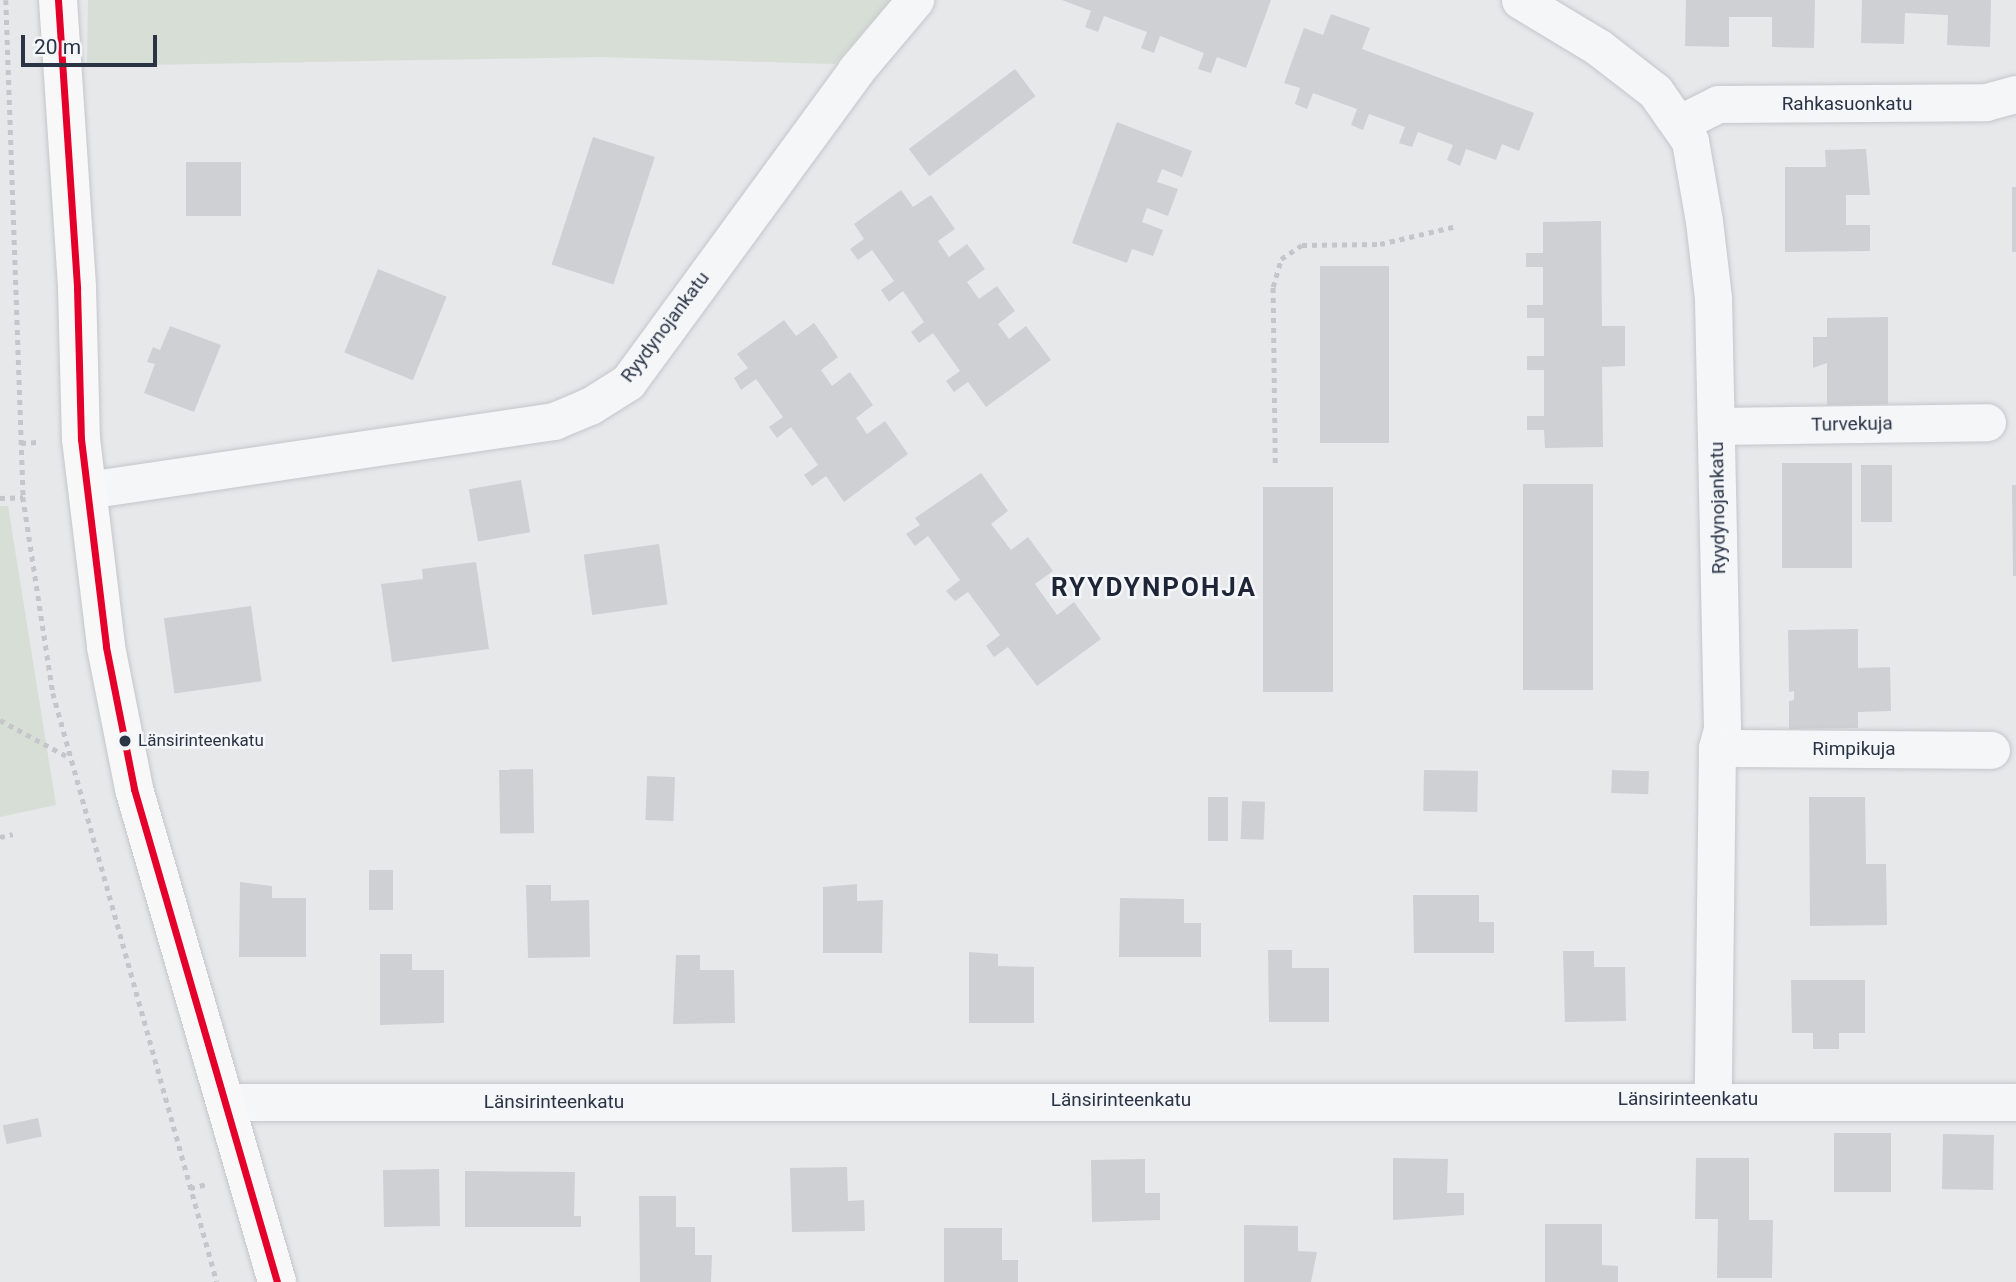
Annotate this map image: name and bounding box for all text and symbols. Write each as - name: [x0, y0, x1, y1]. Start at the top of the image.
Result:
- scale bar: [24, 21, 161, 65]
- text: 20 m: [34, 35, 81, 59]
- street label: Rahkasuonkatu: [1782, 93, 1912, 115]
- street label: Ryydynojankatu: [616, 267, 714, 387]
- street label: Turvekuja: [1811, 412, 1893, 436]
- street label: Ryydynojankatu: [1705, 441, 1731, 575]
- district label: RYYDYNPOHJA: [1052, 572, 1256, 604]
- place label: Länsirinteenkatu: [138, 731, 264, 751]
- marker: Länsirinteenkatu: [118, 734, 132, 748]
- street label: Rimpikuja: [1812, 738, 1896, 760]
- street label: Länsirinteenkatu: [1618, 1088, 1758, 1110]
- street label: Länsirinteenkatu: [1051, 1089, 1191, 1111]
- street label: Länsirinteenkatu: [484, 1091, 624, 1113]

